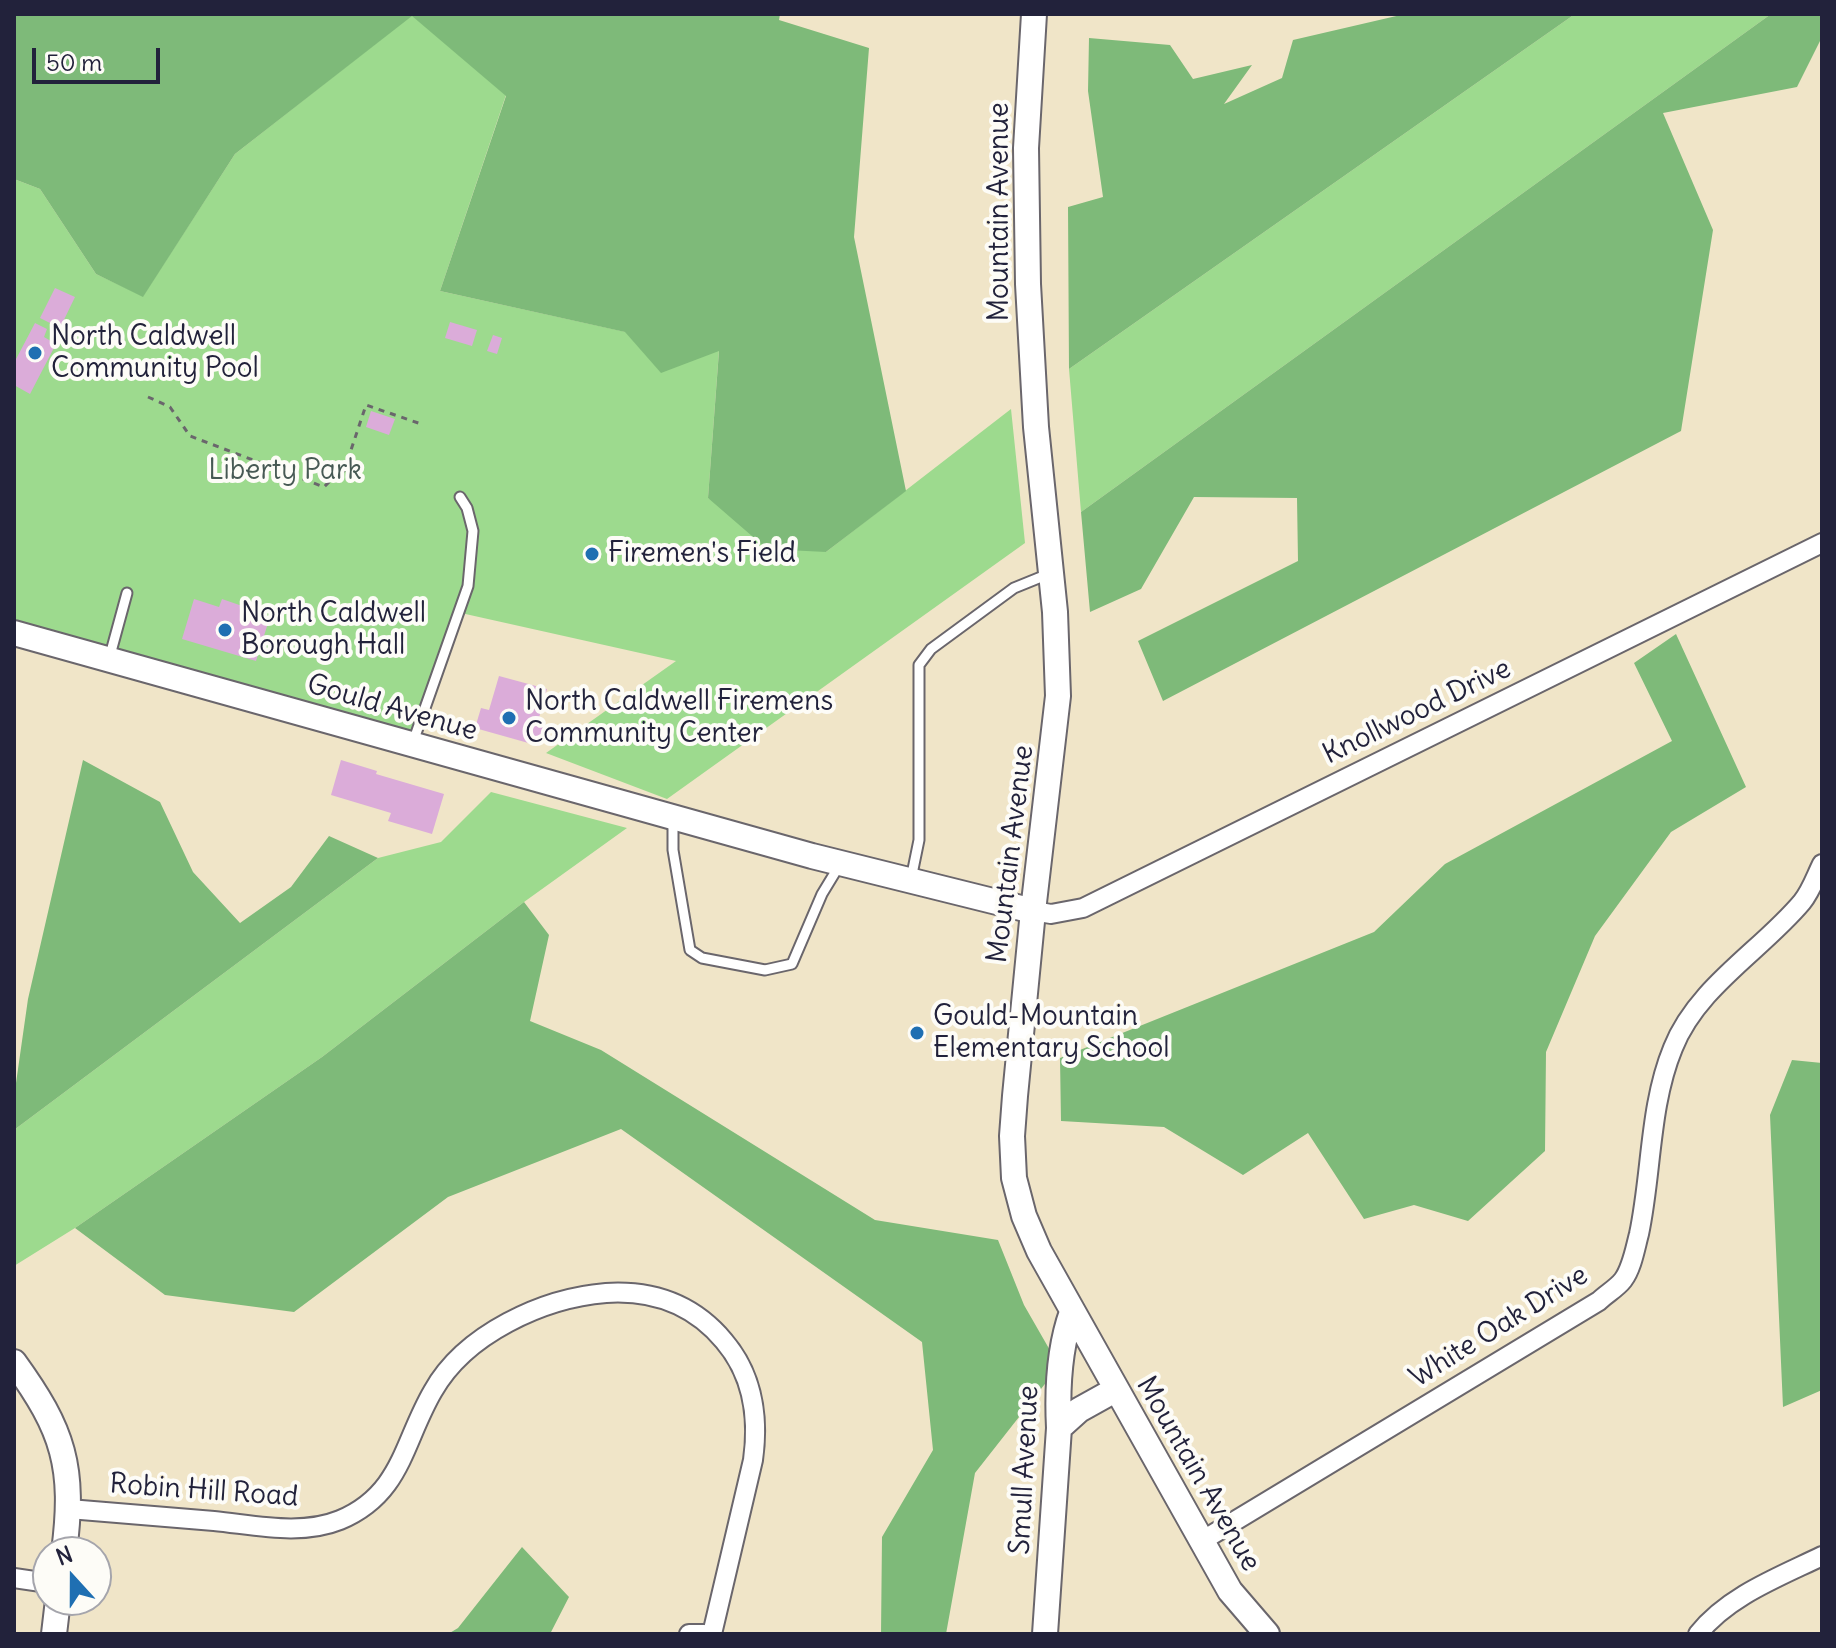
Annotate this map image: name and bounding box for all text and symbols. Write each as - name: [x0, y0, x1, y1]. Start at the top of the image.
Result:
- scale bar: [36, 32, 164, 82]
- text: 50 m: [46, 47, 102, 77]
- street label: Mountain Avenue: [983, 103, 1017, 321]
- place label: North Caldwell Community Pool: [51, 320, 259, 386]
- marker: North Caldwell Community Pool: [26, 344, 44, 362]
- park label: Liberty Park: [208, 454, 362, 488]
- place label: Firemen's Field: [608, 537, 796, 571]
- marker: Firemen's Field: [583, 545, 601, 563]
- place label: North Caldwell Borough Hall: [241, 597, 426, 663]
- marker: North Caldwell Borough Hall: [216, 621, 234, 639]
- street label: Knollwood Drive: [1318, 652, 1516, 772]
- street label: Gould Avenue: [303, 668, 481, 748]
- place label: North Caldwell Firemens Community Center: [525, 685, 833, 751]
- marker: North Caldwell Firemens Community Center: [500, 709, 518, 727]
- street label: Mountain Avenue: [981, 743, 1041, 965]
- place label: Gould-Mountain Elementary School: [933, 1000, 1170, 1066]
- marker: Gould-Mountain Elementary School: [908, 1024, 926, 1042]
- street label: White Oak Drive: [1404, 1259, 1594, 1395]
- street label: Mountain Avenue: [1129, 1371, 1267, 1577]
- street label: Smull Avenue: [1004, 1385, 1046, 1555]
- street label: Robin Hill Road: [108, 1468, 300, 1514]
- north arrow: [32, 1536, 112, 1616]
- text: N: [52, 1540, 76, 1571]

